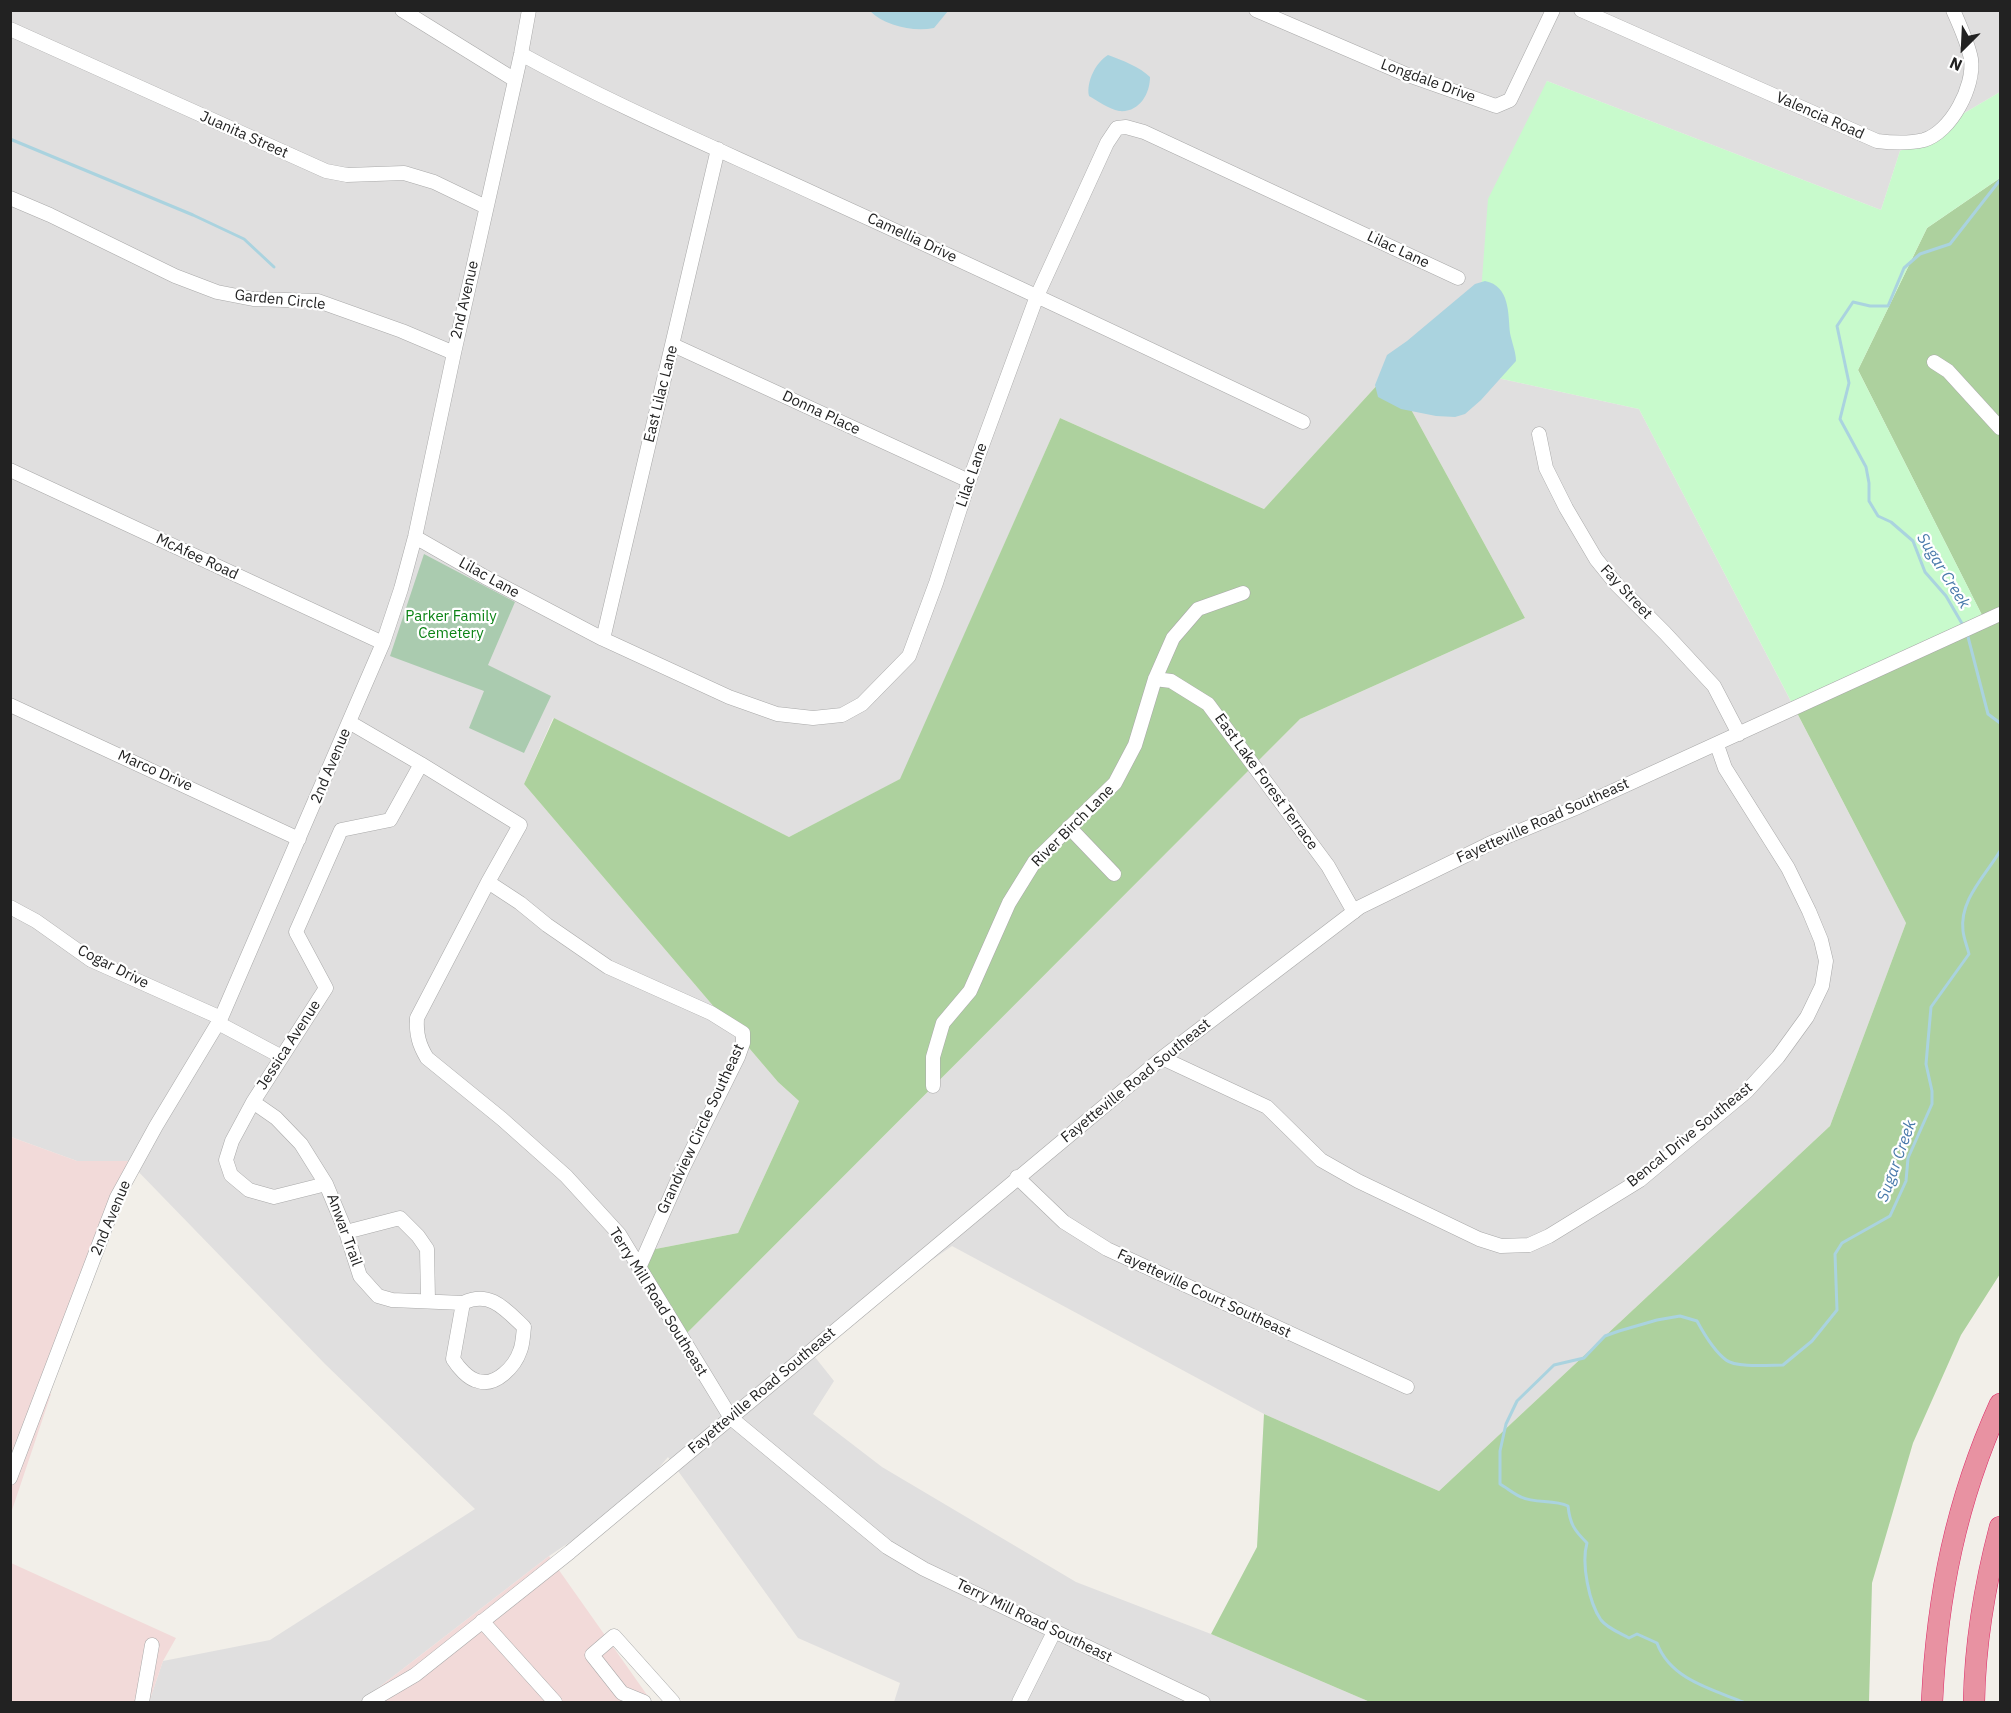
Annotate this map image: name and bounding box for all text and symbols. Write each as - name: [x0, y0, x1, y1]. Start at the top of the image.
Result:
- north arrow: [1933, 18, 1993, 78]
- text: N: [1946, 53, 1965, 76]
- street label: Longdale Drive: [1378, 56, 1478, 106]
- street label: Valencia Road: [1773, 88, 1867, 144]
- street label: Juanita Street: [197, 108, 291, 162]
- street label: Camellia Drive: [864, 209, 960, 267]
- street label: Lilac Lane: [1364, 228, 1432, 272]
- street label: 2nd Avenue: [447, 259, 483, 341]
- street label: Garden Circle: [234, 286, 326, 314]
- street label: East Lilac Lane: [640, 344, 682, 444]
- street label: Donna Place: [779, 387, 863, 439]
- street label: Lilac Lane: [953, 441, 991, 509]
- street label: McAfee Road: [153, 530, 241, 584]
- water label: Sugar Creek: [1912, 530, 1974, 612]
- street label: Lilac Lane: [455, 554, 523, 602]
- street label: Fay Street: [1596, 561, 1656, 623]
- park label: Parker Family Cemetery: [405, 608, 497, 643]
- street label: East Lake Forest Terrace: [1210, 710, 1322, 854]
- street label: 2nd Avenue: [307, 726, 355, 806]
- street label: Marco Drive: [115, 747, 195, 795]
- street label: Fayetteville Road Southeast: [1454, 775, 1632, 867]
- street label: River Birch Lane: [1028, 781, 1118, 871]
- street label: Cogar Drive: [74, 941, 152, 993]
- street label: Jessica Avenue: [253, 997, 325, 1093]
- street label: Fayetteville Road Southeast: [1058, 1015, 1214, 1147]
- street label: Grandview Circle Southeast: [654, 1041, 748, 1217]
- street label: Bencal Drive Southeast: [1624, 1079, 1756, 1191]
- water label: Sugar Creek: [1873, 1118, 1921, 1204]
- street label: 2nd Avenue: [87, 1178, 135, 1258]
- street label: Anwar Trail: [323, 1191, 365, 1269]
- street label: Terry Mill Road Southeast: [605, 1224, 711, 1380]
- street label: Fayetteville Court Southeast: [1114, 1246, 1294, 1342]
- street label: Fayetteville Road Southeast: [685, 1324, 839, 1458]
- street label: Terry Mill Road Southeast: [953, 1575, 1115, 1667]

